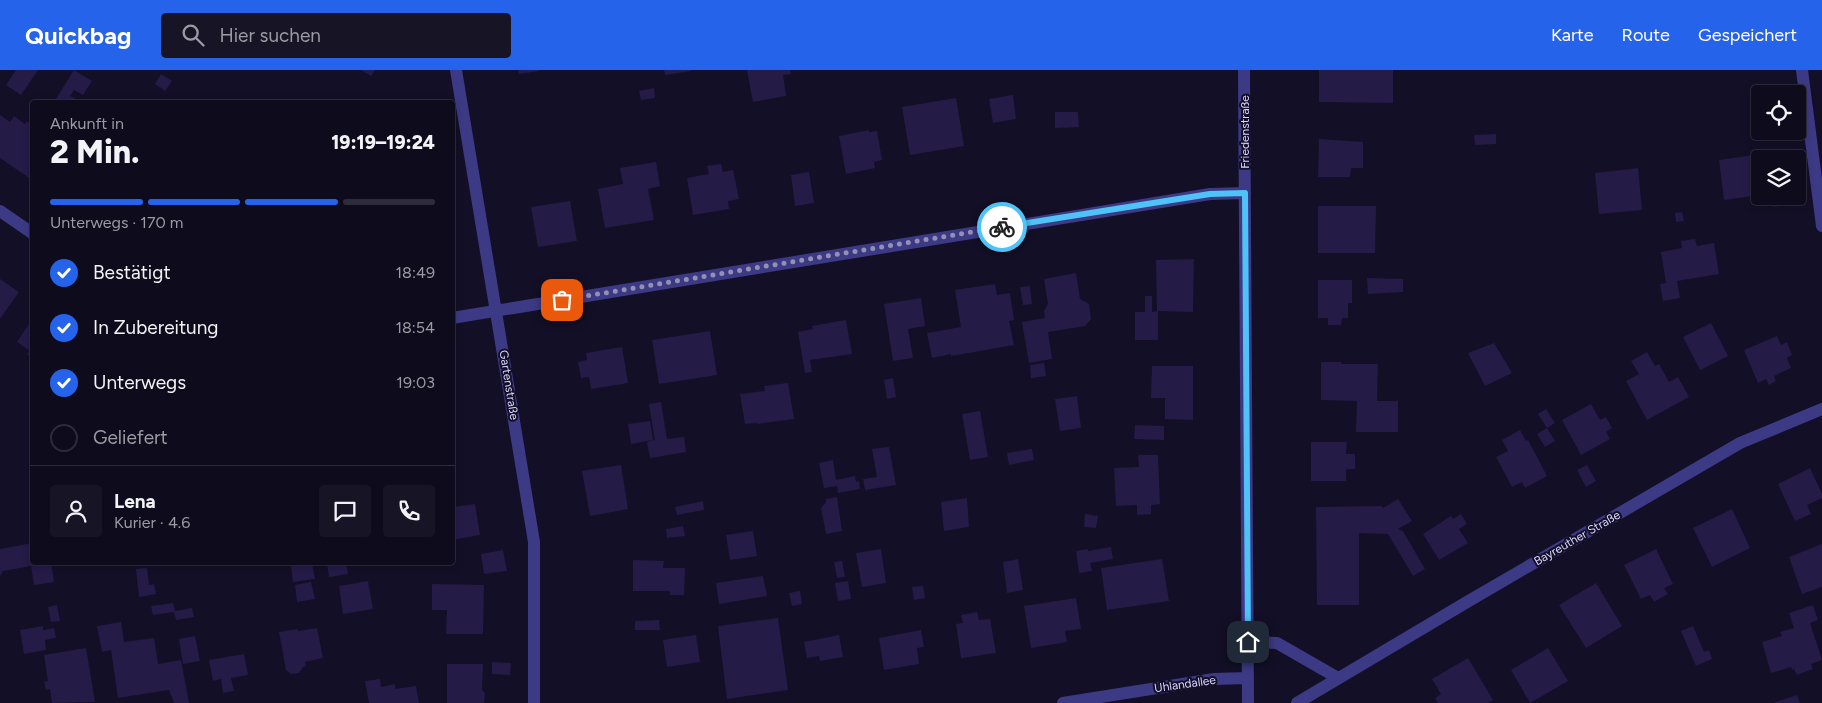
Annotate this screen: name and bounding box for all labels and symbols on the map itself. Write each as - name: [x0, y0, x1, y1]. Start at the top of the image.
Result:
- street label: Friedenstraße: [1238, 95, 1252, 169]
- courier: [977, 202, 1027, 252]
- pin: [541, 279, 583, 321]
- street label: Gartenstraße: [497, 349, 522, 421]
- street label: Bayreuther Straße: [1531, 507, 1623, 568]
- pin: [1227, 621, 1269, 663]
- street label: Uhlandallee: [1153, 673, 1217, 695]

